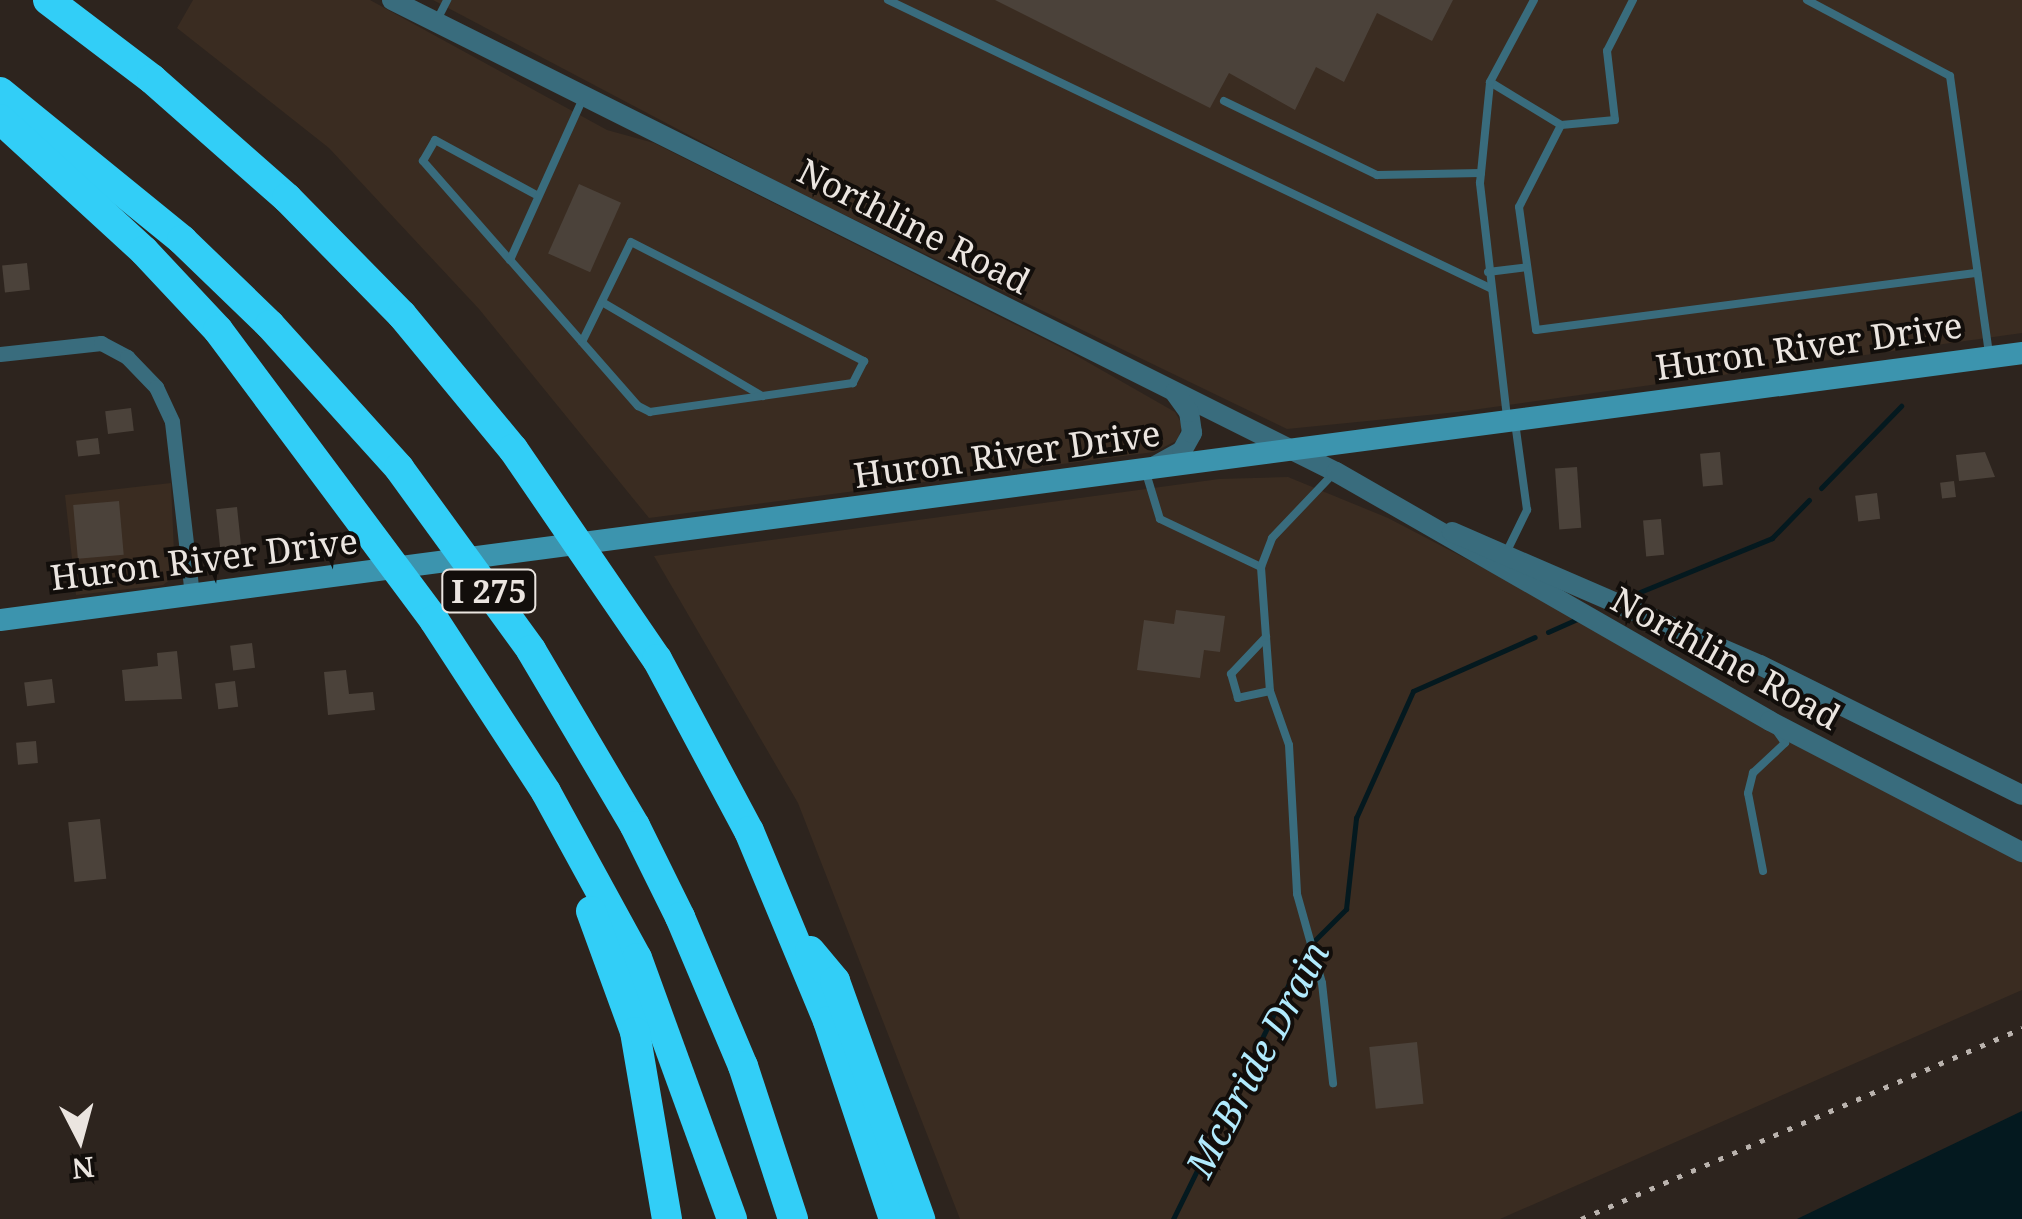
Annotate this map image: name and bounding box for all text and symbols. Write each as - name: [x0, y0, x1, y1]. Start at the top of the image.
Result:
- street label: Northline Road: [791, 149, 1037, 303]
- street label: Huron River Drive: [1653, 304, 1965, 388]
- street label: Huron River Drive: [851, 412, 1163, 496]
- street label: Huron River Drive: [48, 519, 360, 599]
- road number: I 275: [439, 564, 539, 618]
- street label: Northline Road: [1604, 578, 1848, 738]
- water label: McBride Drain: [1176, 934, 1338, 1184]
- north arrow: [30, 1089, 130, 1189]
- text: N: [70, 1149, 96, 1189]

